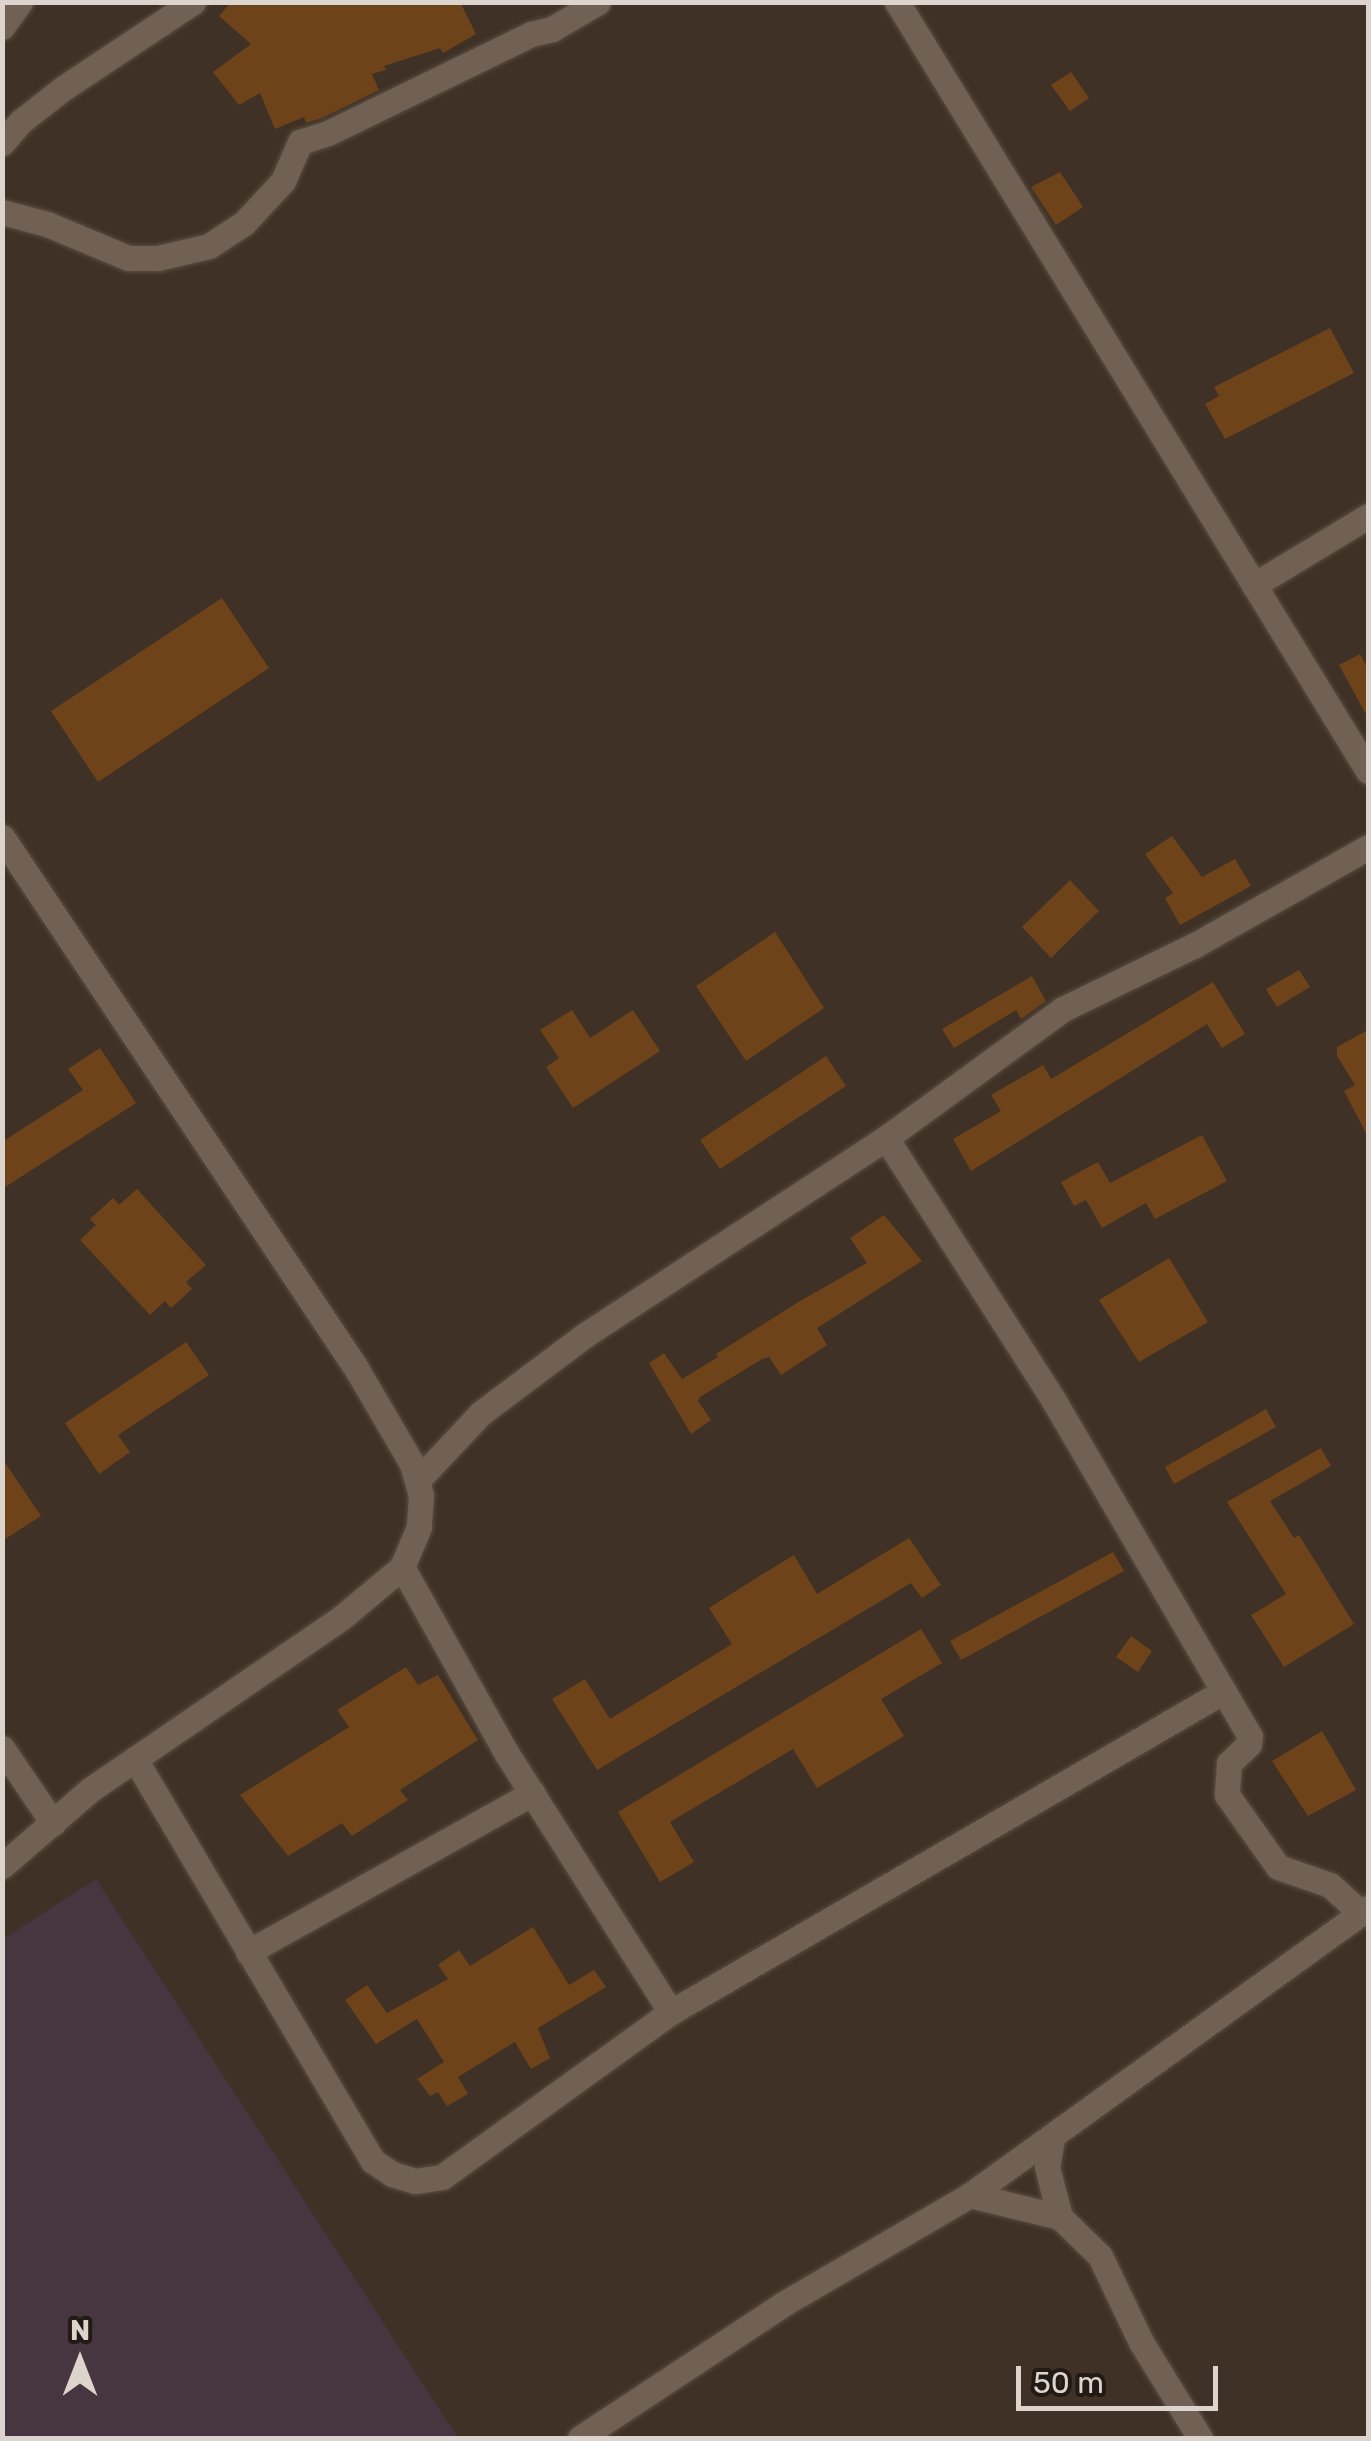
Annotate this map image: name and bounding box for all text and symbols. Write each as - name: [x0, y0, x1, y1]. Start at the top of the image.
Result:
- north arrow: [30, 2311, 130, 2411]
- text: N: [70, 2314, 90, 2347]
- scale bar: [1021, 2346, 1224, 2408]
- text: 50 m: [1033, 2365, 1104, 2401]

